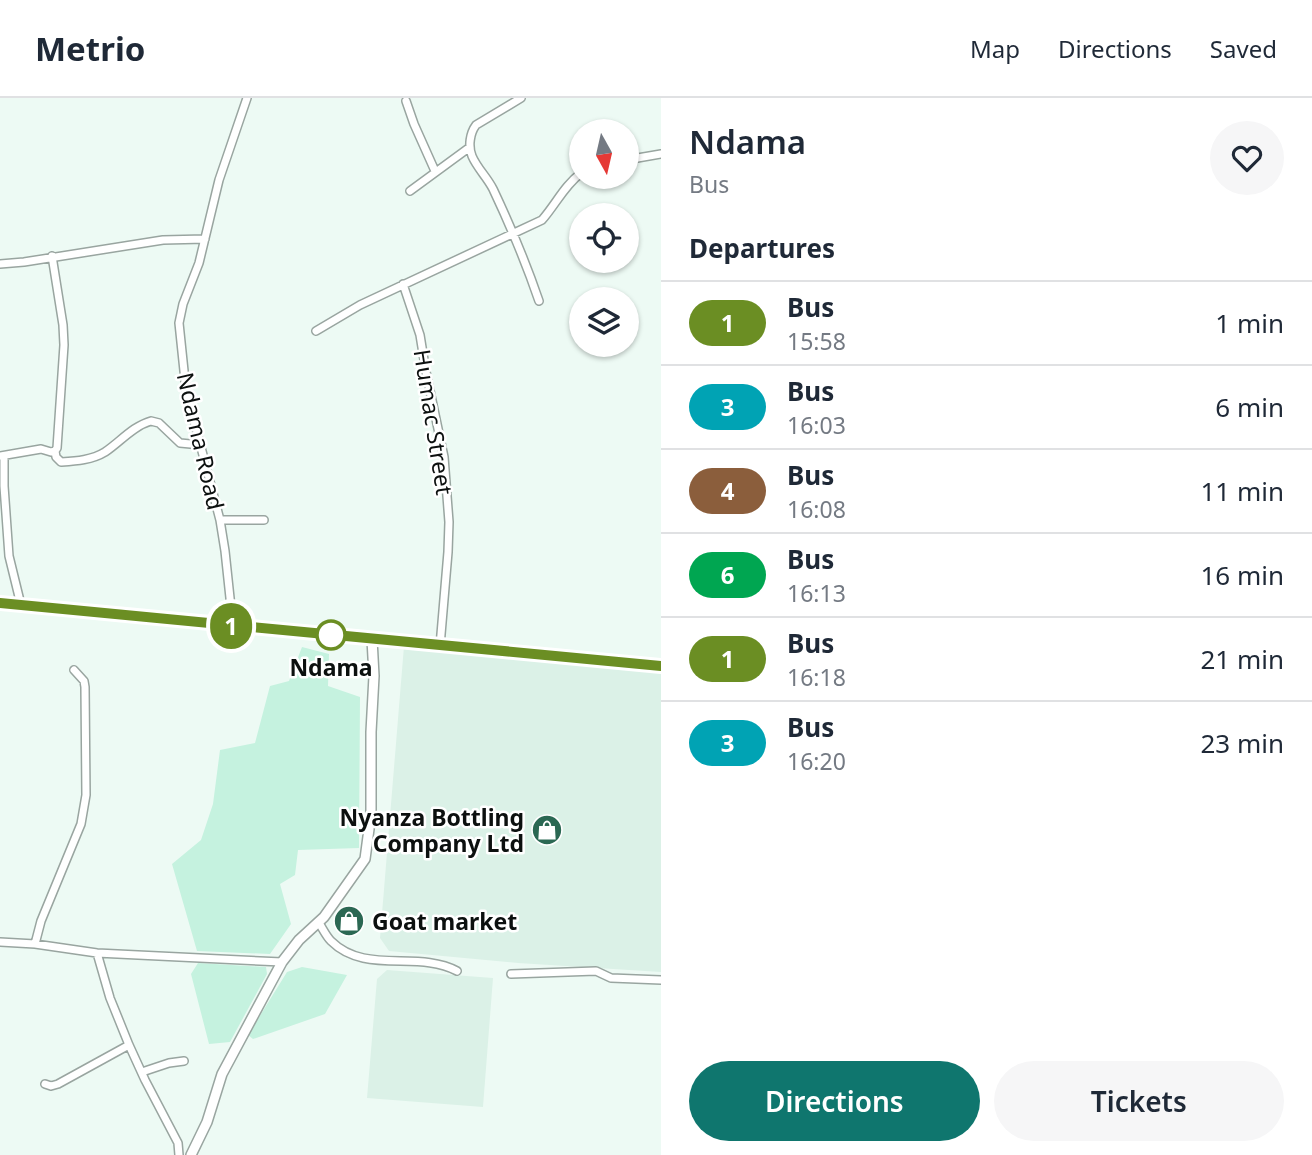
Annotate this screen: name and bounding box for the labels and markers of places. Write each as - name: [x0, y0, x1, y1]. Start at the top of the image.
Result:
- marker: Ndama: [316, 620, 346, 650]
- place label: Ndama: [289, 651, 373, 683]
- place label: Nyanza Bottling Company Ltd: [339, 801, 524, 859]
- shop icon: Nyanza Bottling Company Ltd: [530, 813, 564, 847]
- shop icon: Goat market: [332, 904, 366, 938]
- place label: Goat market: [372, 905, 517, 937]

